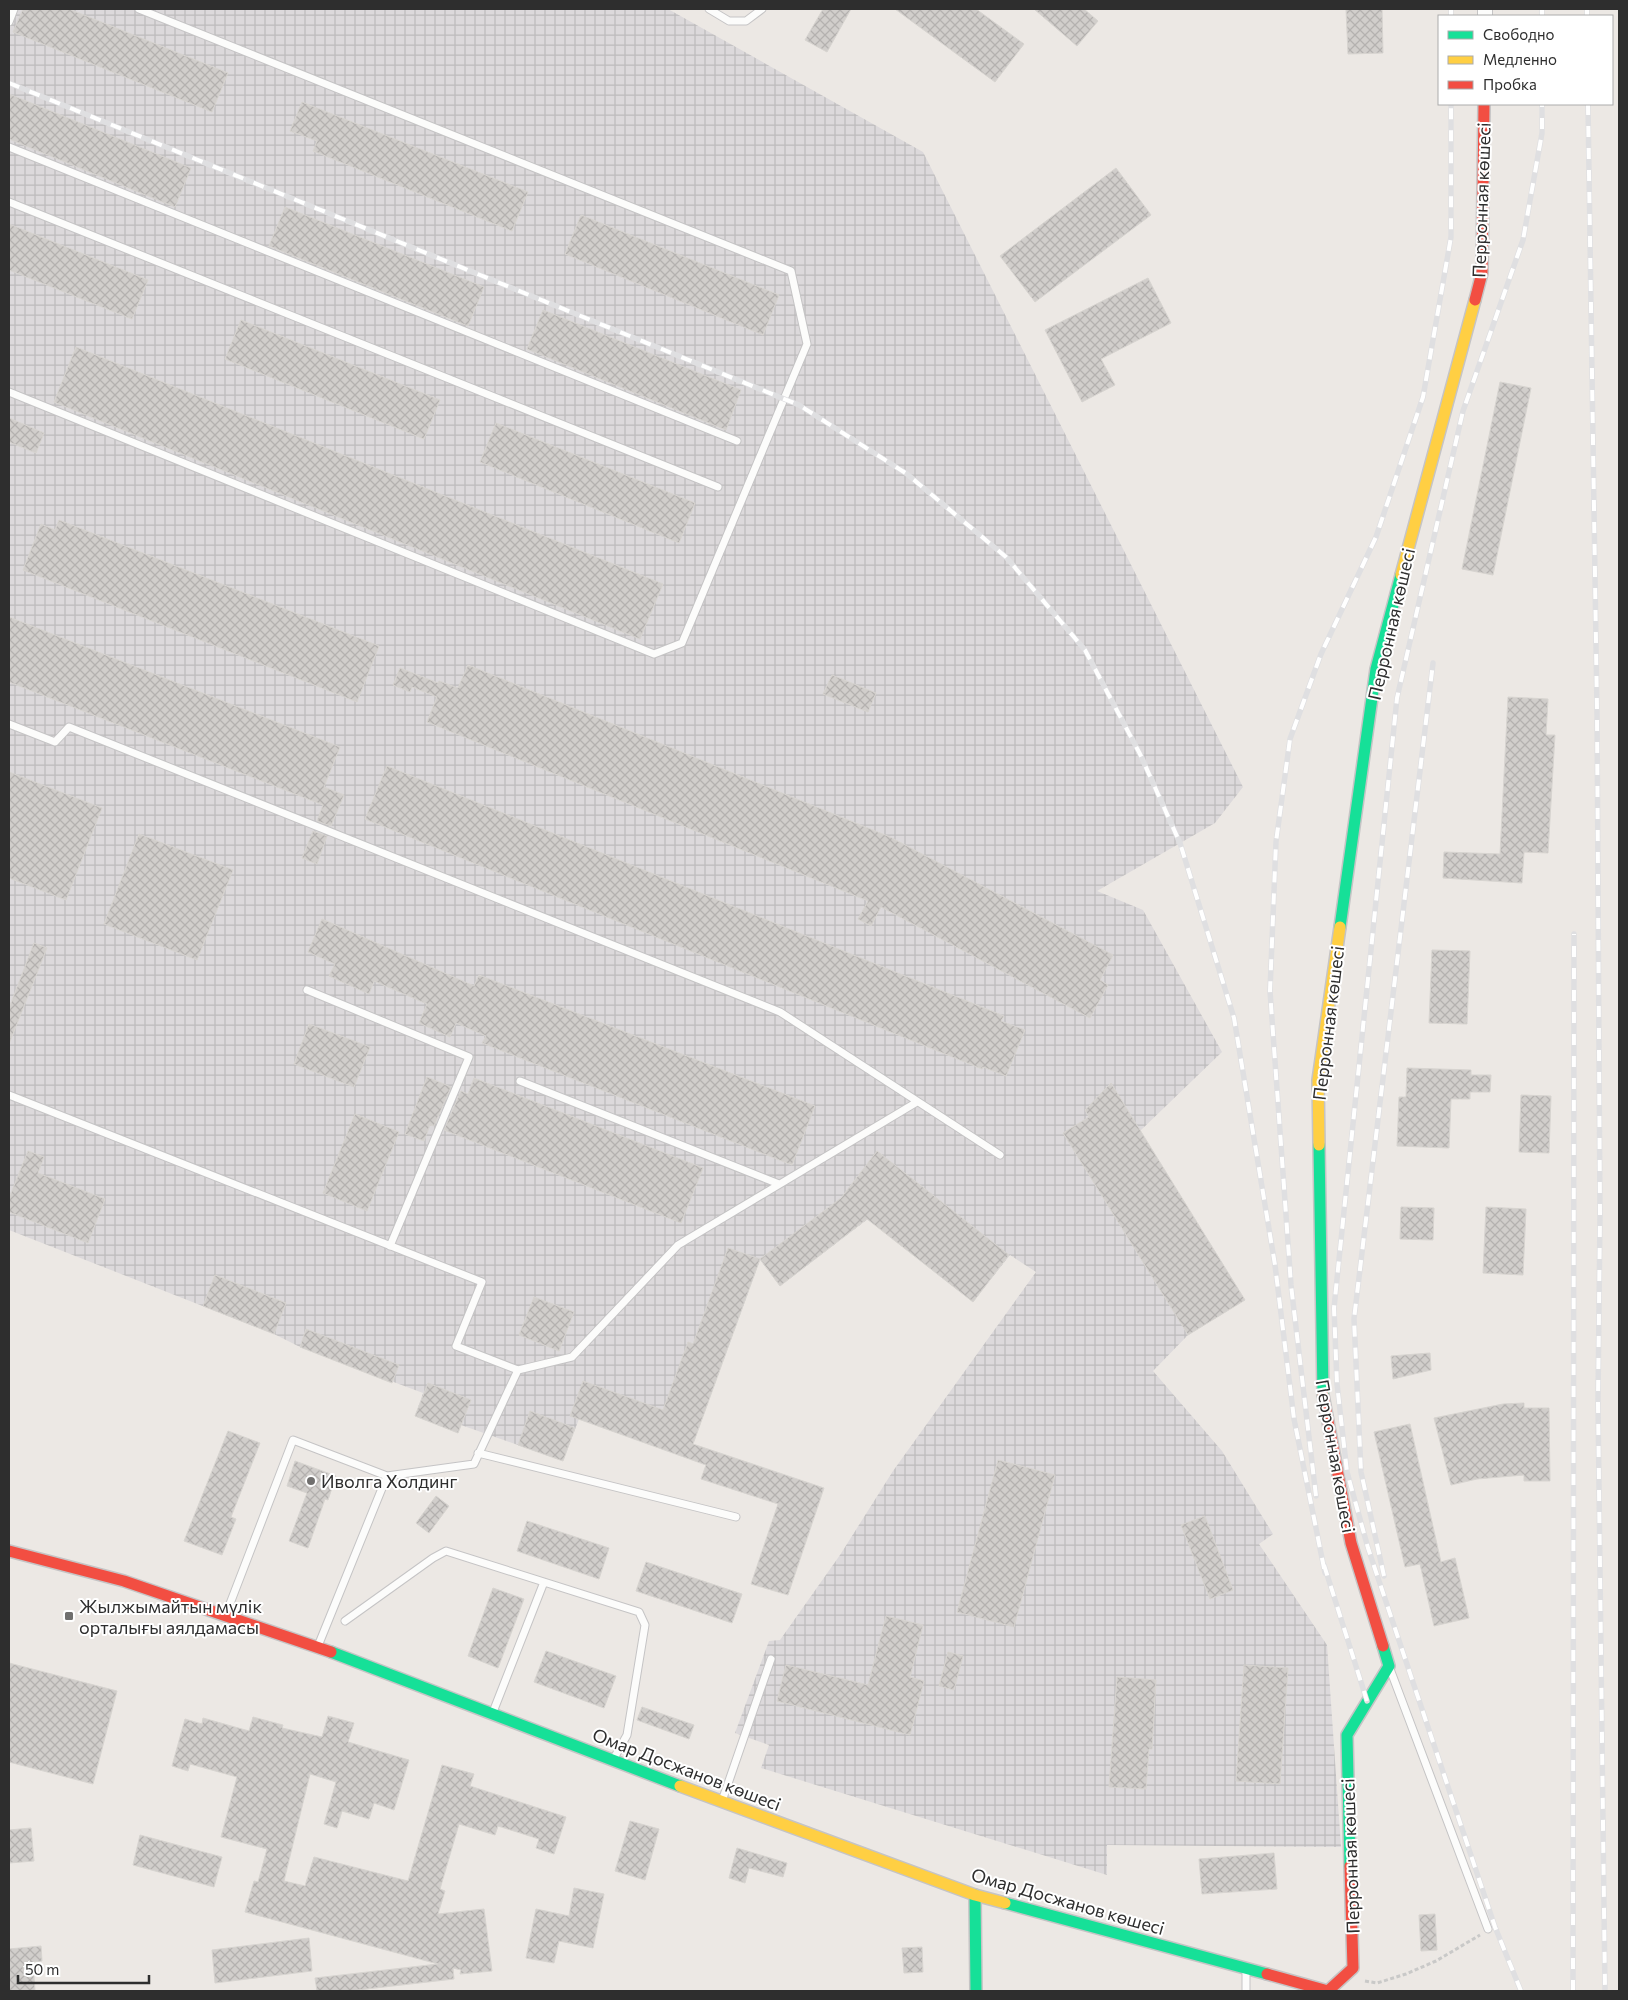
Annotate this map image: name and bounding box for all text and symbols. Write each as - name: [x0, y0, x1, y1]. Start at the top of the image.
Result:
- legend: [1438, 15, 1613, 105]
- text: Свободно: [1483, 25, 1554, 43]
- text: Медленно: [1483, 50, 1557, 68]
- text: Пробка: [1483, 75, 1537, 93]
- street label: Перронная көшесі: [1467, 122, 1495, 278]
- street label: Перронная көшесі: [1363, 546, 1419, 702]
- street label: Перронная көшесі: [1308, 945, 1348, 1101]
- street label: Перронная көшесі: [1312, 1378, 1360, 1534]
- place label: Иволга Холдинг: [321, 1470, 458, 1492]
- marker: Иволга Холдинг: [305, 1475, 317, 1487]
- place label: Жылжымайтын мүлік орталығы аялдамасы: [79, 1595, 262, 1638]
- marker: Жылжымайтын мүлік орталығы аялдамасы: [63, 1610, 75, 1622]
- street label: Омар Досжанов көшесі: [590, 1723, 784, 1815]
- street label: Перронная көшесі: [1336, 1778, 1364, 1934]
- street label: Омар Досжанов көшесі: [969, 1863, 1167, 1939]
- scale bar: [18, 1952, 149, 1984]
- text: 50 m: [25, 1960, 59, 1978]

